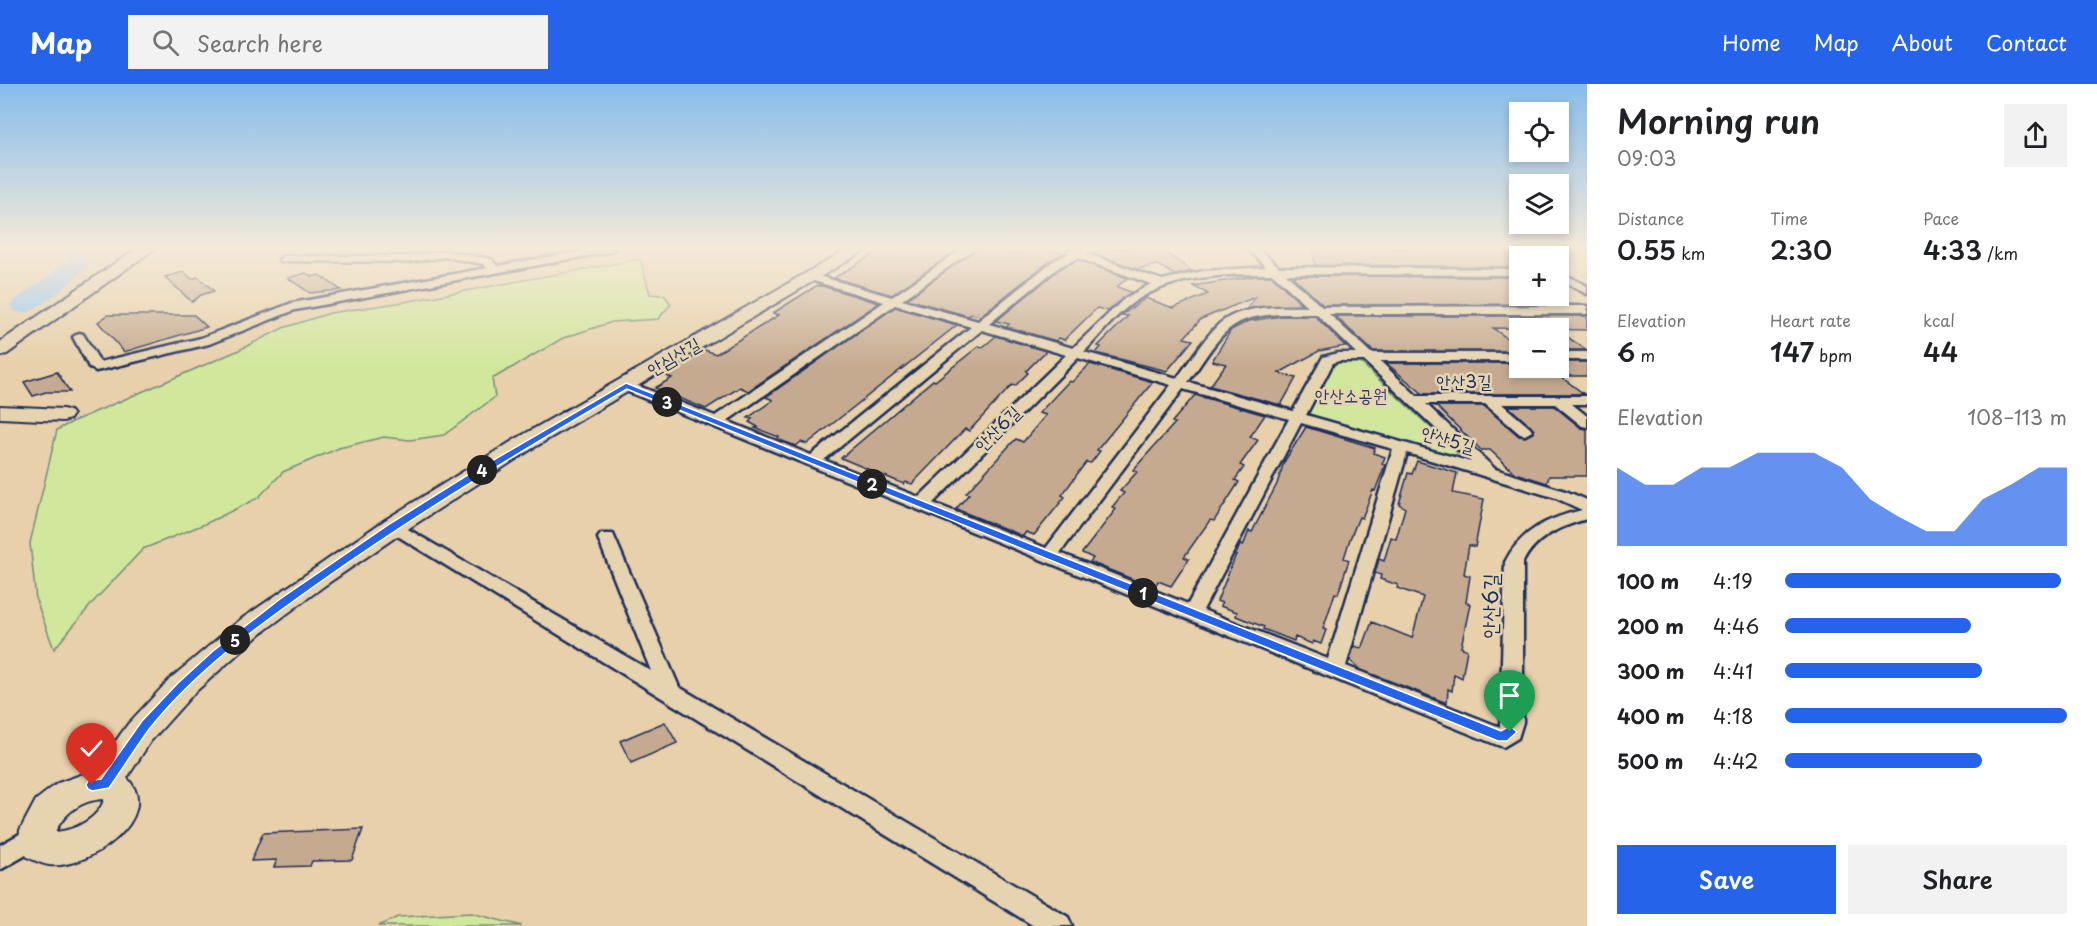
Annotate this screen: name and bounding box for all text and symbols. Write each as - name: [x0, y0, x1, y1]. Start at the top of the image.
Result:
- search box: [128, 15, 548, 69]
- text: Map: [30, 21, 92, 64]
- icon: search: [149, 26, 182, 59]
- text: Search here: [197, 26, 323, 59]
- text: Home: [1722, 26, 1781, 58]
- text: Map: [1814, 26, 1859, 58]
- text: About: [1892, 26, 1953, 58]
- text: Contact: [1986, 26, 2067, 58]
- text: Morning run: [1617, 95, 1820, 145]
- map controls: [1509, 102, 1569, 378]
- button: locate: [1509, 102, 1569, 162]
- button: share: [2004, 104, 2067, 167]
- text: 09:03: [1617, 143, 1676, 173]
- button: layers: [1509, 174, 1569, 234]
- text: Distance: [1617, 206, 1684, 230]
- text: Time: [1770, 206, 1808, 230]
- text: Pace: [1923, 206, 1959, 230]
- text: 0.55: [1617, 230, 1676, 269]
- text: 2:30: [1770, 230, 1832, 269]
- text: 4:33: [1923, 230, 1982, 269]
- text: km: [1676, 241, 1705, 265]
- text: /km: [1982, 241, 2018, 265]
- button: +: [1509, 246, 1569, 306]
- text: Elevation: [1617, 308, 1686, 332]
- text: Heart rate: [1770, 308, 1851, 332]
- text: kcal: [1923, 308, 1955, 332]
- button: −: [1509, 318, 1569, 378]
- street label: 안심산길: [641, 329, 706, 382]
- text: 6: [1617, 332, 1635, 371]
- text: 147: [1770, 332, 1814, 371]
- text: 44: [1923, 332, 1958, 371]
- text: m: [1635, 343, 1655, 367]
- text: bpm: [1814, 343, 1852, 367]
- street label: 안산3길: [1436, 367, 1492, 394]
- park label: 안산소공원: [1315, 381, 1387, 408]
- pin: 3: [652, 387, 682, 417]
- text: 3: [662, 390, 672, 414]
- street label: 안산6길: [968, 398, 1027, 457]
- text: Elevation: [1617, 402, 1703, 432]
- text: 108–113 m: [1967, 402, 2067, 432]
- street label: 안산5길: [1418, 418, 1479, 459]
- pin: 4: [467, 455, 497, 485]
- text: 4: [477, 458, 487, 482]
- pin: 2: [857, 469, 887, 499]
- text: 2: [866, 472, 878, 496]
- text: 100 m: [1617, 566, 1679, 596]
- text: 4:19: [1713, 566, 1753, 596]
- street label: 안산6길: [1472, 573, 1506, 639]
- pin: 1: [1128, 578, 1158, 608]
- text: 1: [1139, 581, 1147, 605]
- text: 200 m: [1617, 611, 1684, 641]
- text: 4:46: [1713, 611, 1759, 641]
- pin: 5: [220, 625, 250, 655]
- text: 5: [230, 628, 240, 652]
- text: 300 m: [1617, 656, 1685, 686]
- text: 4:41: [1713, 656, 1753, 686]
- pin: [1484, 670, 1535, 732]
- icon: arrive: [1493, 679, 1526, 712]
- text: 400 m: [1617, 701, 1685, 731]
- text: 4:18: [1713, 701, 1753, 731]
- pin: [66, 723, 117, 785]
- icon: check: [75, 732, 108, 765]
- text: 500 m: [1617, 746, 1684, 776]
- text: 4:42: [1713, 746, 1758, 776]
- button: Save: [1617, 845, 1836, 914]
- button: Share: [1848, 845, 2067, 914]

